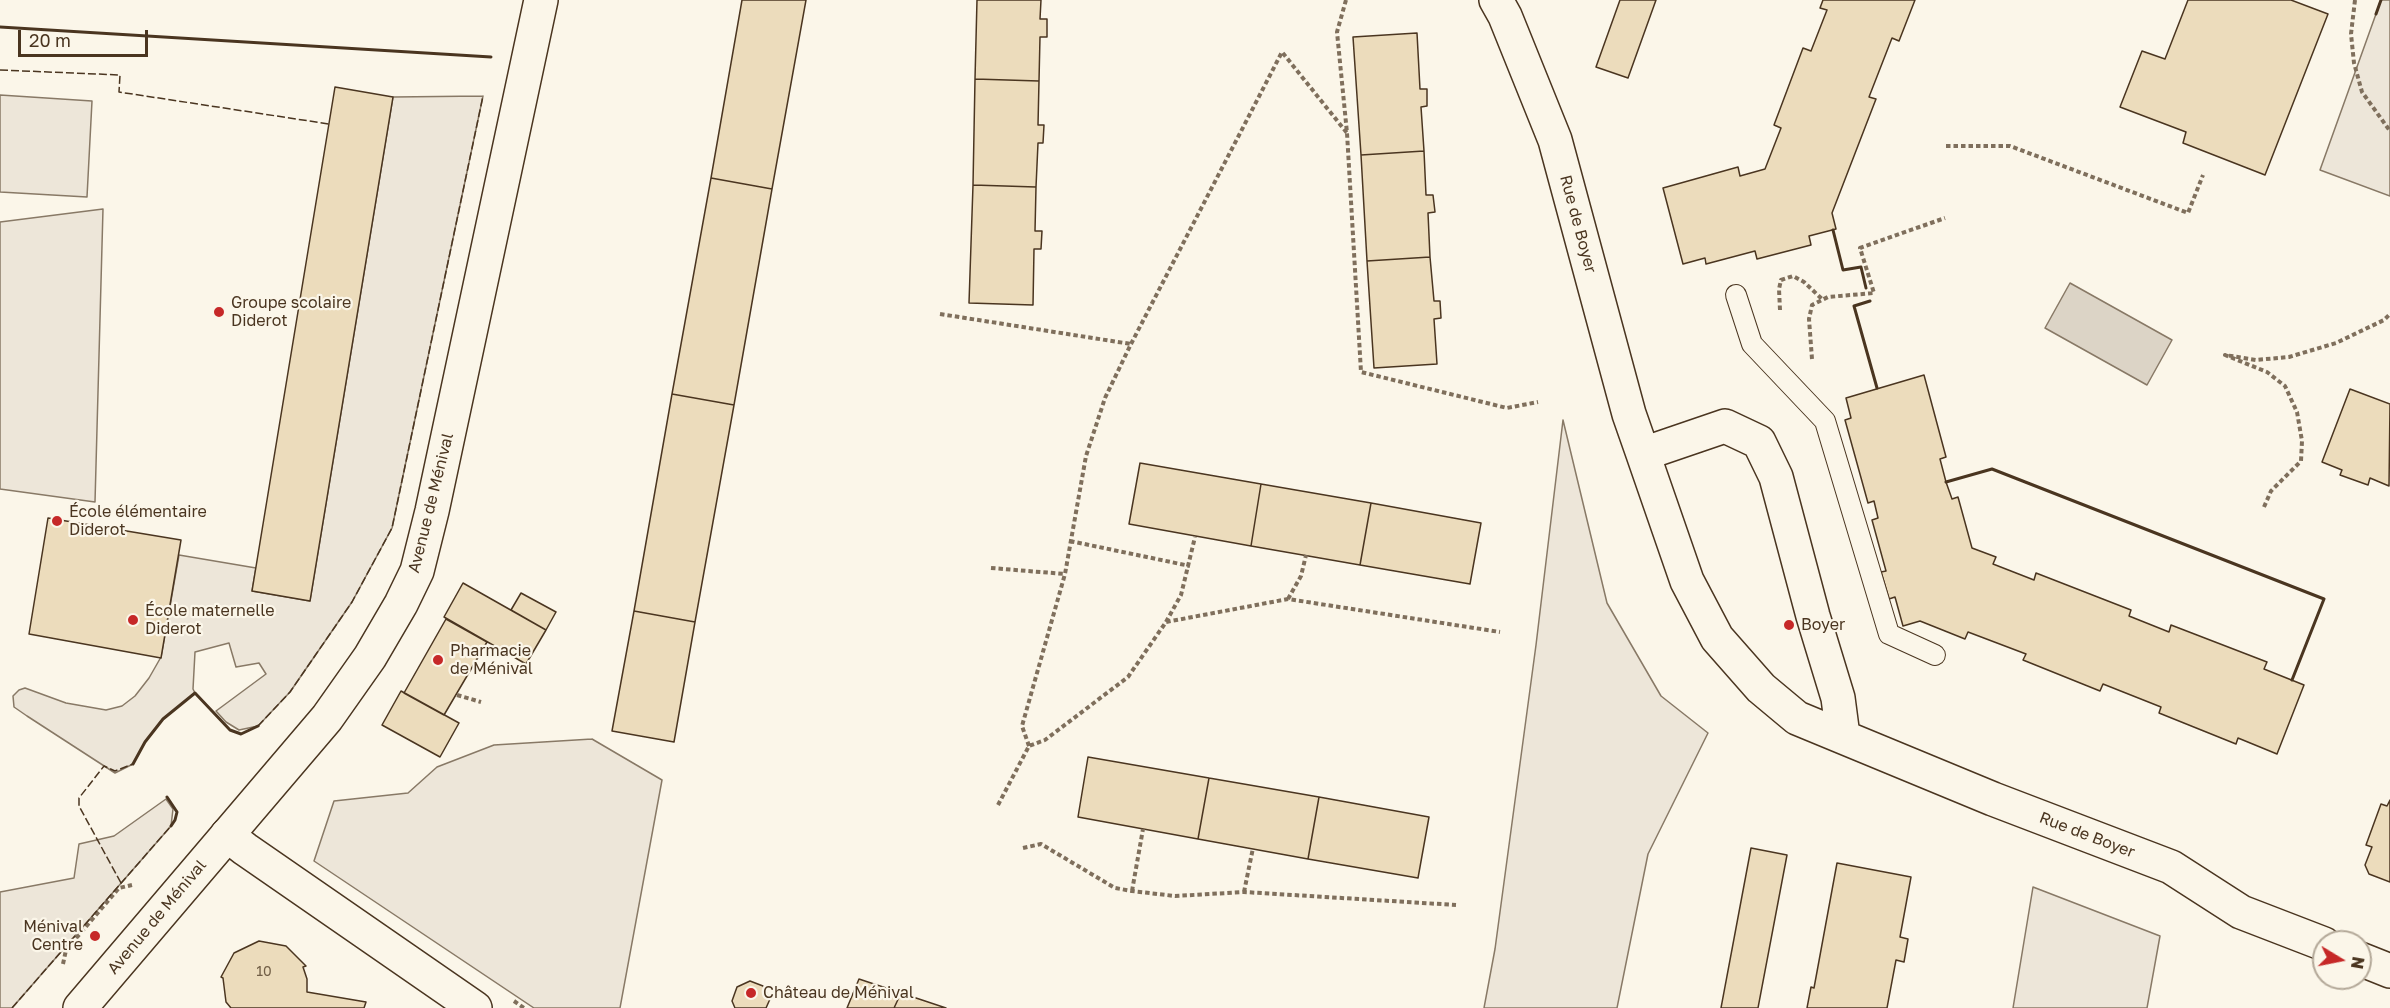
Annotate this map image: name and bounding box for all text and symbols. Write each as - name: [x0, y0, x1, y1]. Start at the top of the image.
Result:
- scale bar: [21, 18, 152, 56]
- text: 20 m: [29, 29, 71, 51]
- street label: Rue de Boyer: [1556, 173, 1600, 275]
- place label: Groupe scolaire Diderot: [231, 293, 351, 331]
- marker: Groupe scolaire Diderot: [212, 305, 226, 319]
- street label: Avenue de Ménival: [404, 431, 458, 575]
- place label: École élémentaire Diderot: [69, 502, 207, 540]
- marker: École élémentaire Diderot: [50, 514, 64, 528]
- place label: École maternelle Diderot: [145, 601, 275, 639]
- marker: École maternelle Diderot: [126, 613, 140, 627]
- place label: Boyer: [1801, 615, 1845, 635]
- marker: Boyer: [1782, 618, 1796, 632]
- place label: Pharmacie de Ménival: [450, 641, 533, 679]
- marker: Pharmacie de Ménival: [431, 653, 445, 667]
- street label: Rue de Boyer: [2037, 808, 2137, 862]
- street label: Avenue de Ménival: [104, 856, 210, 978]
- place label: Ménival Centre: [23, 917, 83, 955]
- marker: Ménival Centre: [88, 929, 102, 943]
- north arrow: [2312, 930, 2372, 990]
- text: N: [2347, 955, 2369, 971]
- house number: 10: [256, 964, 272, 980]
- place label: Château de Ménival: [763, 983, 914, 1003]
- marker: Château de Ménival: [744, 986, 758, 1000]

